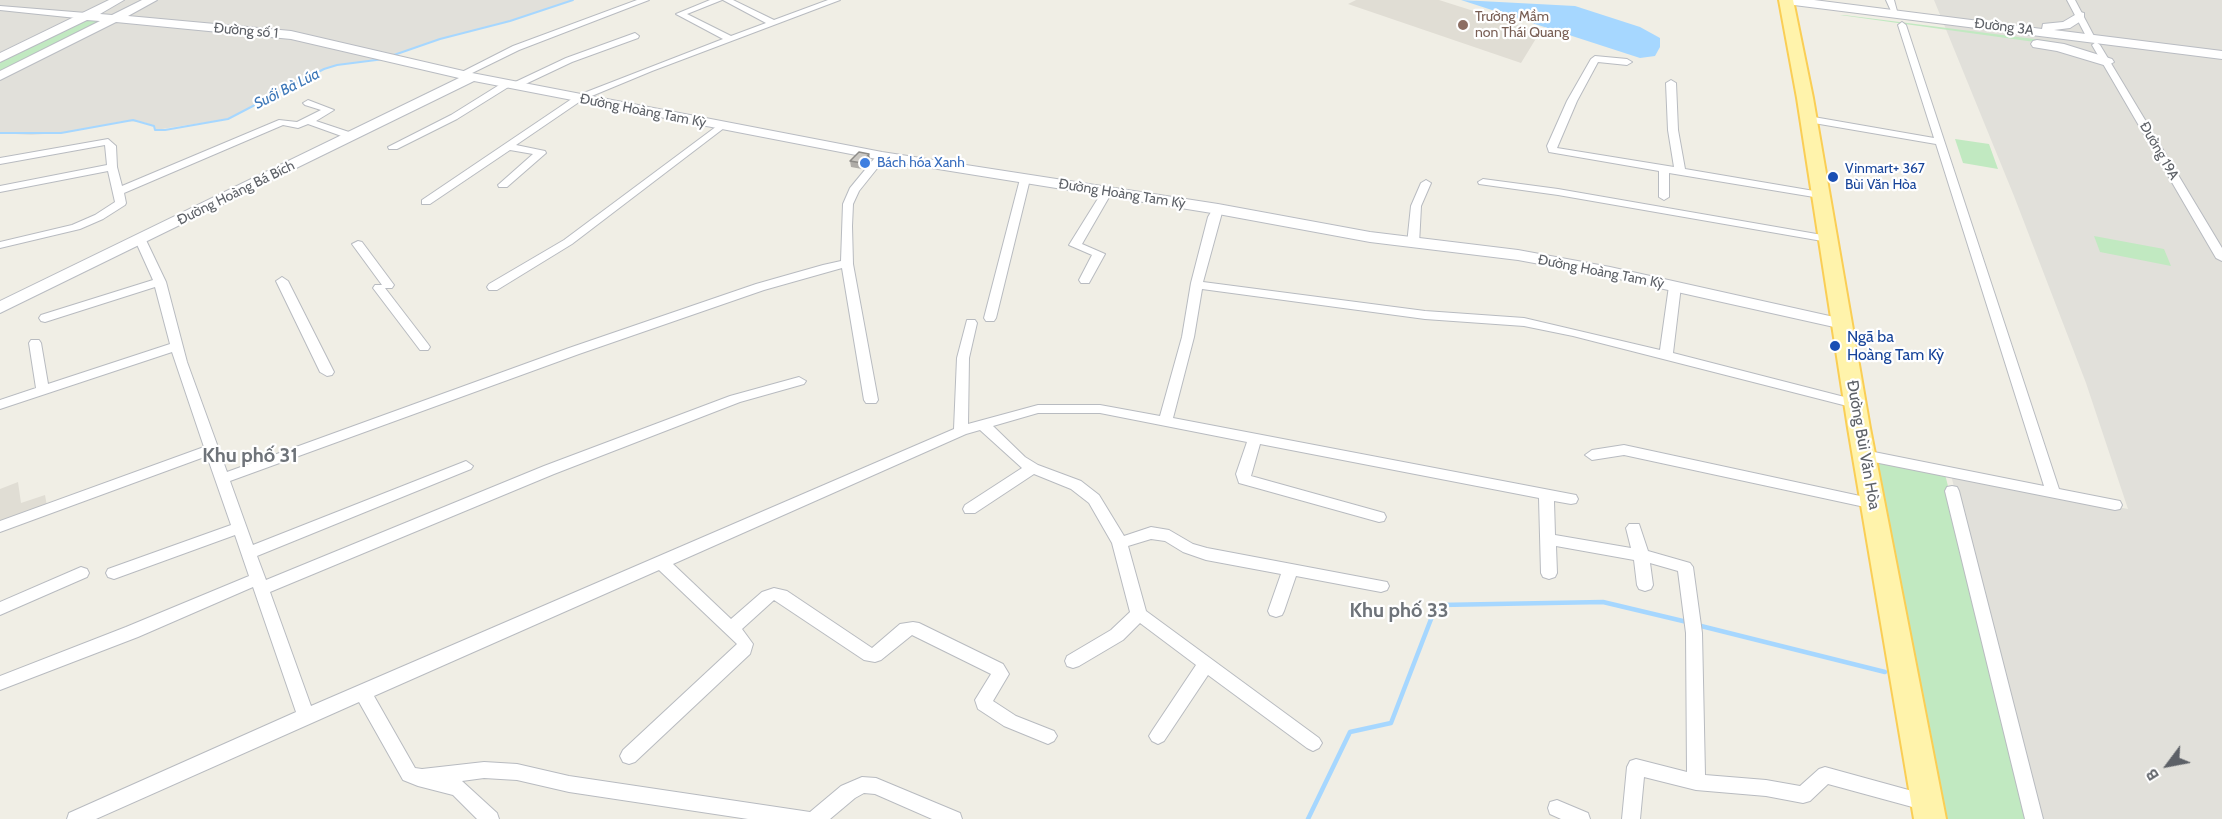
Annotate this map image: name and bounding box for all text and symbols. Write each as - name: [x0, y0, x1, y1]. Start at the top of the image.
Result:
- place label: Trường Mầm non Thái Quang: [1475, 9, 1569, 42]
- street label: Đường 3A: [1974, 15, 2034, 39]
- marker: Trường Mầm non Thái Quang: [1456, 18, 1470, 32]
- street label: Đường số 1: [213, 20, 279, 42]
- water label: Suối Bà Lúa: [251, 65, 323, 113]
- street label: Đường Hoàng Tam Kỳ: [578, 91, 708, 131]
- street label: Đường 19A: [2136, 119, 2182, 183]
- place label: Bách hóa Xanh: [877, 155, 965, 171]
- marker: Bách hóa Xanh: [858, 156, 872, 170]
- street label: Đường Hoàng Bá Bích: [174, 157, 298, 229]
- place label: Vinmart+ 367 Bùi Văn Hòa: [1845, 161, 1925, 194]
- marker: Vinmart+ 367 Bùi Văn Hòa: [1826, 170, 1840, 184]
- street label: Đường Hoàng Tam Kỳ: [1057, 176, 1187, 212]
- street label: Đường Hoàng Tam Kỳ: [1536, 252, 1666, 292]
- place label: Ngã ba Hoàng Tam Kỳ: [1847, 327, 1944, 365]
- marker: Ngã ba Hoàng Tam Kỳ: [1828, 339, 1842, 353]
- street label: Đường Bùi Văn Hòa: [1842, 379, 1884, 511]
- district label: Khu phố 31: [202, 444, 298, 468]
- district label: Khu phố 33: [1350, 599, 1448, 623]
- north arrow: [2138, 735, 2198, 795]
- text: B: [2142, 766, 2163, 784]

